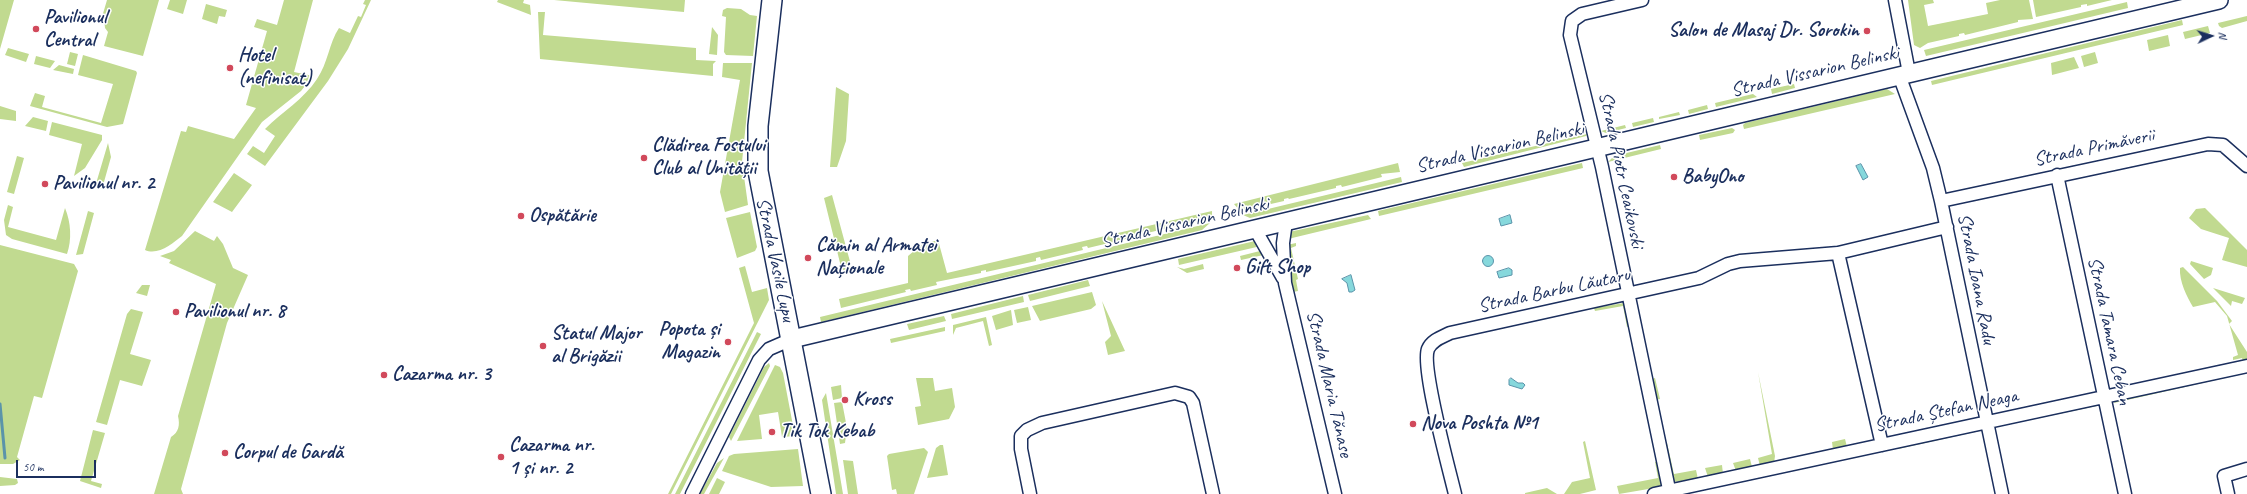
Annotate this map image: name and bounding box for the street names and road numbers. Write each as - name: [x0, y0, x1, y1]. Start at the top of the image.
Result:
- street label: Strada Vissarion Belinski: [1729, 41, 1901, 103]
- street label: Strada Piotr Ceaikovski: [1593, 90, 1649, 250]
- street label: Strada Vissarion Belinski: [1414, 117, 1586, 179]
- street label: Strada Primăverii: [2032, 124, 2156, 172]
- street label: Strada Vissarion Belinski: [1099, 192, 1271, 254]
- street label: Strada Vasile Lupu: [750, 196, 800, 324]
- street label: Strada Ioana Radu: [1952, 212, 2000, 346]
- street label: Strada Tamara Ceban: [2082, 255, 2136, 407]
- street label: Strada Barbu Lăutaru: [1476, 263, 1632, 319]
- street label: Strada Maria Tănase: [1300, 308, 1358, 460]
- street label: Strada Ștefan Neaga: [1872, 384, 2020, 438]

